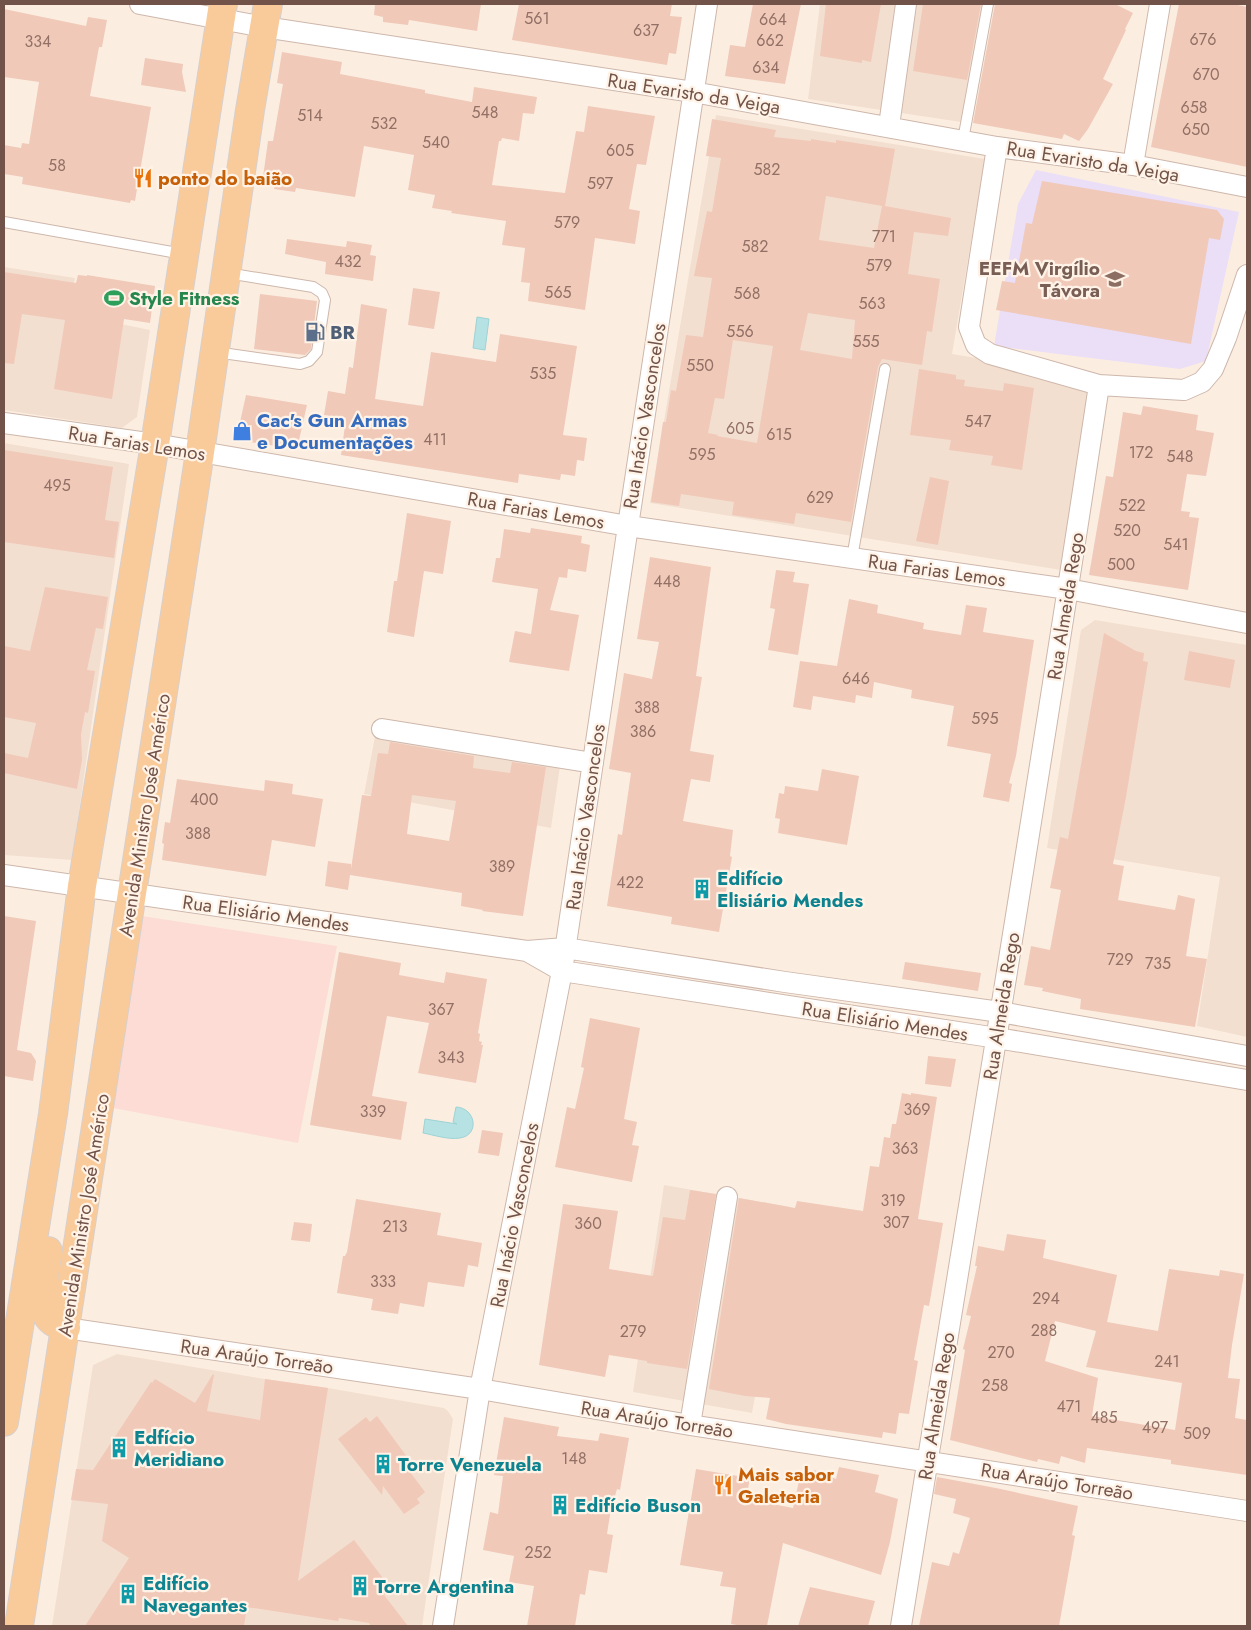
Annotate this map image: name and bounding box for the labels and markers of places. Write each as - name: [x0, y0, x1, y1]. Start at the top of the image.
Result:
- place label: ponto do baião: [158, 165, 292, 192]
- restaurant icon: ponto do baião: [132, 167, 154, 189]
- place label: EEFM Virgílio Távora: [979, 255, 1100, 304]
- school or university icon: EEFM Virgílio Távora: [1104, 268, 1126, 290]
- place label: Style Fitness: [129, 285, 240, 312]
- sports icon: Style Fitness: [103, 287, 125, 309]
- place label: BR: [330, 319, 356, 346]
- fuel station icon: BR: [304, 321, 326, 343]
- place label: Cac's Gun Armas e Documentações: [257, 407, 413, 456]
- shop icon: Cac's Gun Armas e Documentações: [231, 420, 253, 442]
- place label: Edifício Elisiário Mendes: [717, 865, 863, 914]
- building icon: Edifício Elisiário Mendes: [691, 878, 713, 900]
- place label: Edfício Meridiano: [134, 1424, 224, 1473]
- building icon: Edfício Meridiano: [108, 1437, 130, 1459]
- place label: Torre Venezuela: [398, 1451, 542, 1478]
- building icon: Torre Venezuela: [372, 1453, 394, 1475]
- place label: Mais sabor Galeteria: [738, 1461, 835, 1510]
- restaurant icon: Mais sabor Galeteria: [712, 1474, 734, 1496]
- place label: Edifício Buson: [575, 1492, 701, 1519]
- building icon: Edifício Buson: [549, 1494, 571, 1516]
- place label: Edifício Navegantes: [143, 1570, 248, 1619]
- place label: Torre Argentina: [375, 1573, 514, 1600]
- building icon: Torre Argentina: [349, 1575, 371, 1597]
- building icon: Edifício Navegantes: [117, 1583, 139, 1605]

